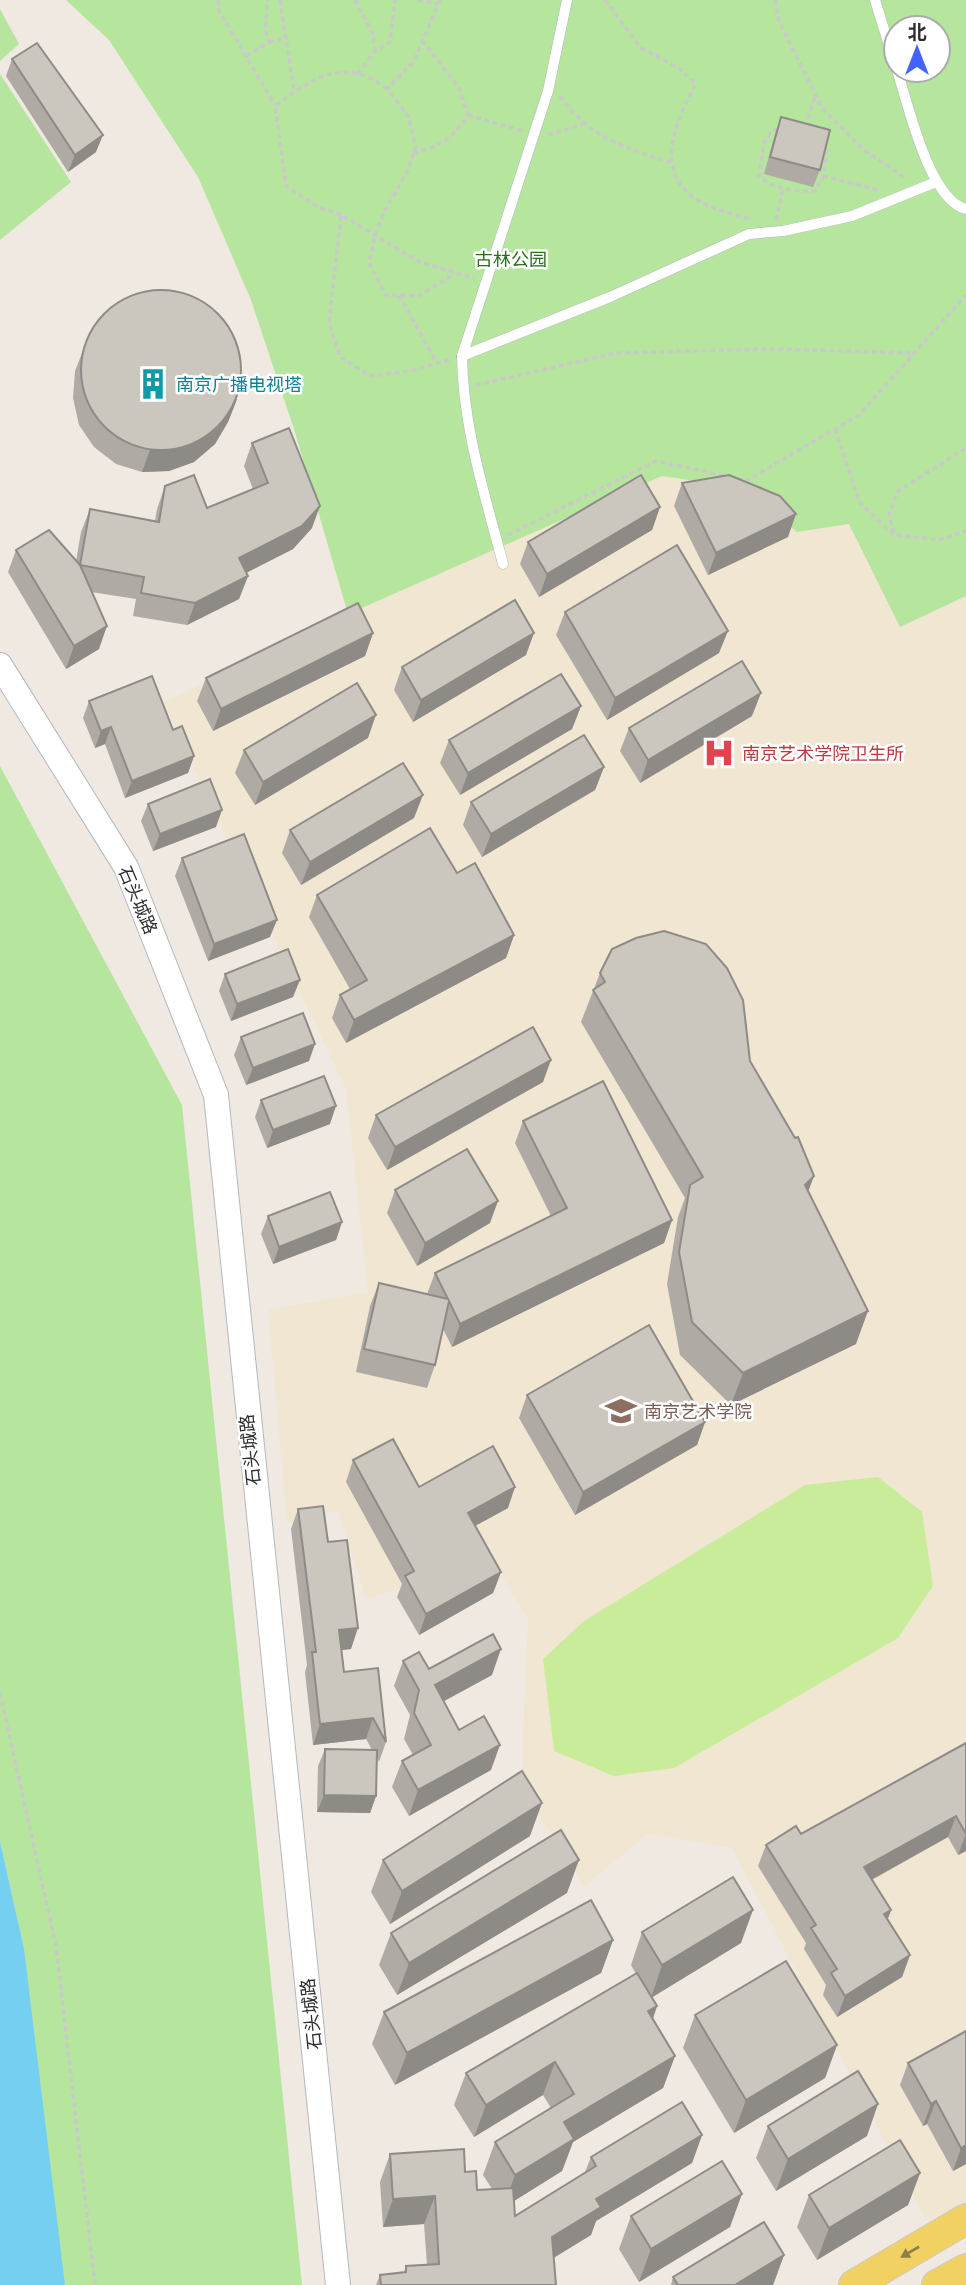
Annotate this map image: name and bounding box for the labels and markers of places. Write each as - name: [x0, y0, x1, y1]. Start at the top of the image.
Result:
- building icon: 南京广播电视塔: [136, 367, 170, 401]
- place label: 南京广播电视塔: [176, 372, 302, 397]
- hospital icon: 南京艺术学院卫生所: [702, 736, 736, 770]
- place label: 南京艺术学院卫生所: [742, 741, 904, 766]
- school or university icon: 南京艺术学院: [604, 1394, 638, 1428]
- place label: 南京艺术学院: [644, 1399, 752, 1424]

